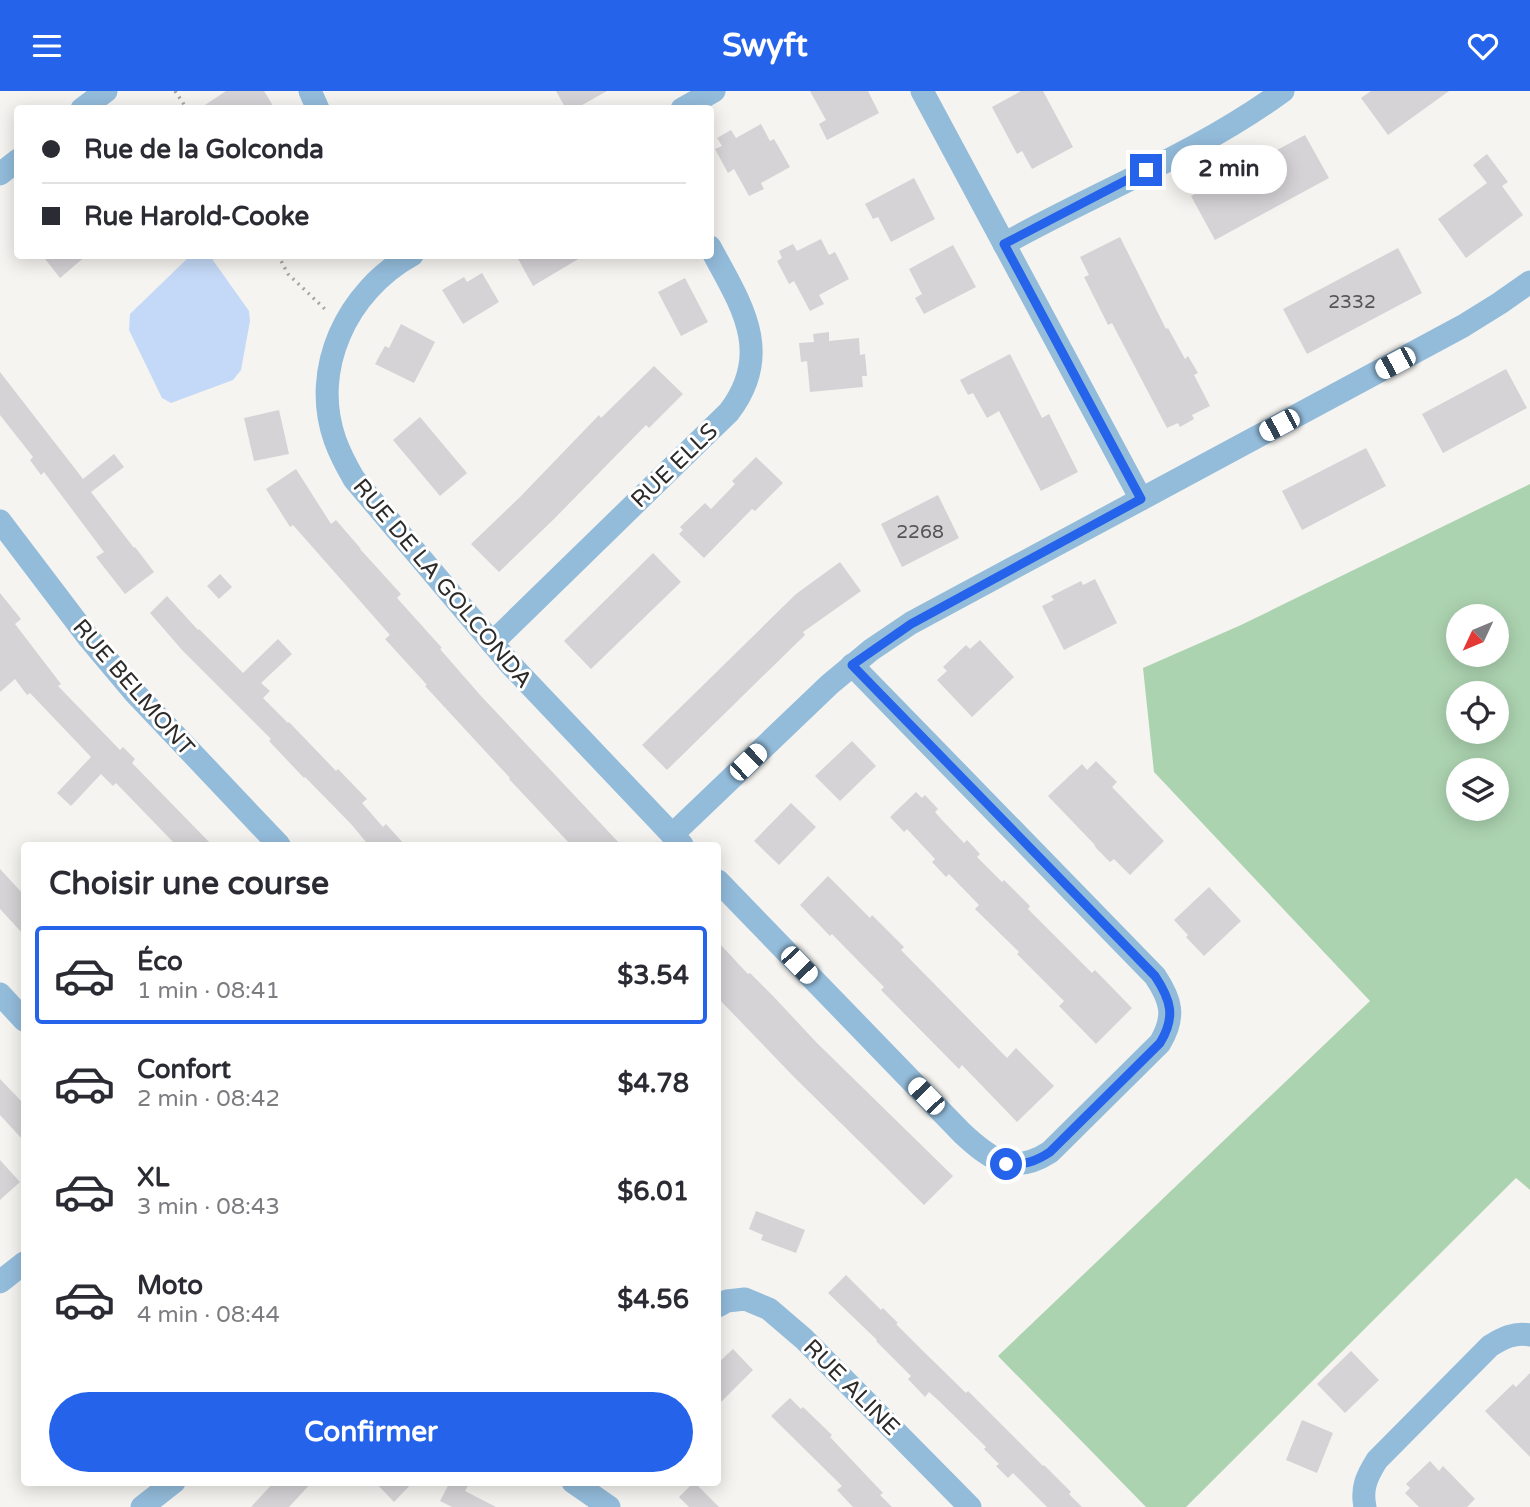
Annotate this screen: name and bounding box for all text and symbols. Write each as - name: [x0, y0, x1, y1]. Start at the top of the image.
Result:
- icon: menu: [28, 27, 66, 65]
- text: Swyft: [722, 27, 808, 65]
- icon: heart: [1464, 27, 1502, 65]
- text: Rue de la Golconda: [84, 134, 324, 165]
- callout: 2 min: [1170, 146, 1286, 195]
- route end: [1130, 154, 1162, 186]
- text: 2 min: [1198, 155, 1260, 183]
- text: Rue Harold-Cooke: [84, 201, 309, 232]
- house number: 2332: [1328, 291, 1376, 313]
- car: [1372, 344, 1419, 382]
- car: [1256, 406, 1303, 444]
- street label: RUE ELLS: [625, 418, 724, 514]
- street label: RUE DE LA GOLCONDA: [347, 473, 538, 694]
- house number: 2268: [896, 521, 944, 543]
- north arrow: [1446, 604, 1508, 667]
- map controls: [1446, 604, 1509, 821]
- street label: RUE BELMONT: [66, 614, 200, 762]
- button: locate: [1446, 681, 1509, 744]
- car: [726, 740, 771, 784]
- button: layers: [1446, 758, 1509, 821]
- text: Choisir une course: [49, 865, 329, 903]
- car: [777, 943, 822, 987]
- icon: car: [53, 944, 116, 1007]
- text: Éco: [137, 946, 183, 977]
- text: $3.54: [617, 960, 689, 991]
- text: 1 min · 08:41: [137, 977, 280, 1005]
- icon: car: [53, 1052, 116, 1115]
- text: Confort: [137, 1054, 231, 1085]
- text: $4.78: [617, 1068, 689, 1099]
- car: [904, 1074, 949, 1118]
- text: 2 min · 08:42: [137, 1085, 280, 1113]
- route start: [990, 1148, 1022, 1180]
- icon: car: [53, 1160, 116, 1223]
- text: XL: [137, 1162, 169, 1193]
- text: $6.01: [617, 1176, 689, 1207]
- text: 3 min · 08:43: [137, 1193, 280, 1221]
- icon: car: [53, 1268, 116, 1331]
- text: Moto: [137, 1270, 203, 1301]
- text: $4.56: [617, 1284, 689, 1315]
- text: 4 min · 08:44: [137, 1301, 280, 1329]
- street label: RUE ALINE: [797, 1334, 905, 1442]
- button: Confirmer: [49, 1392, 693, 1472]

